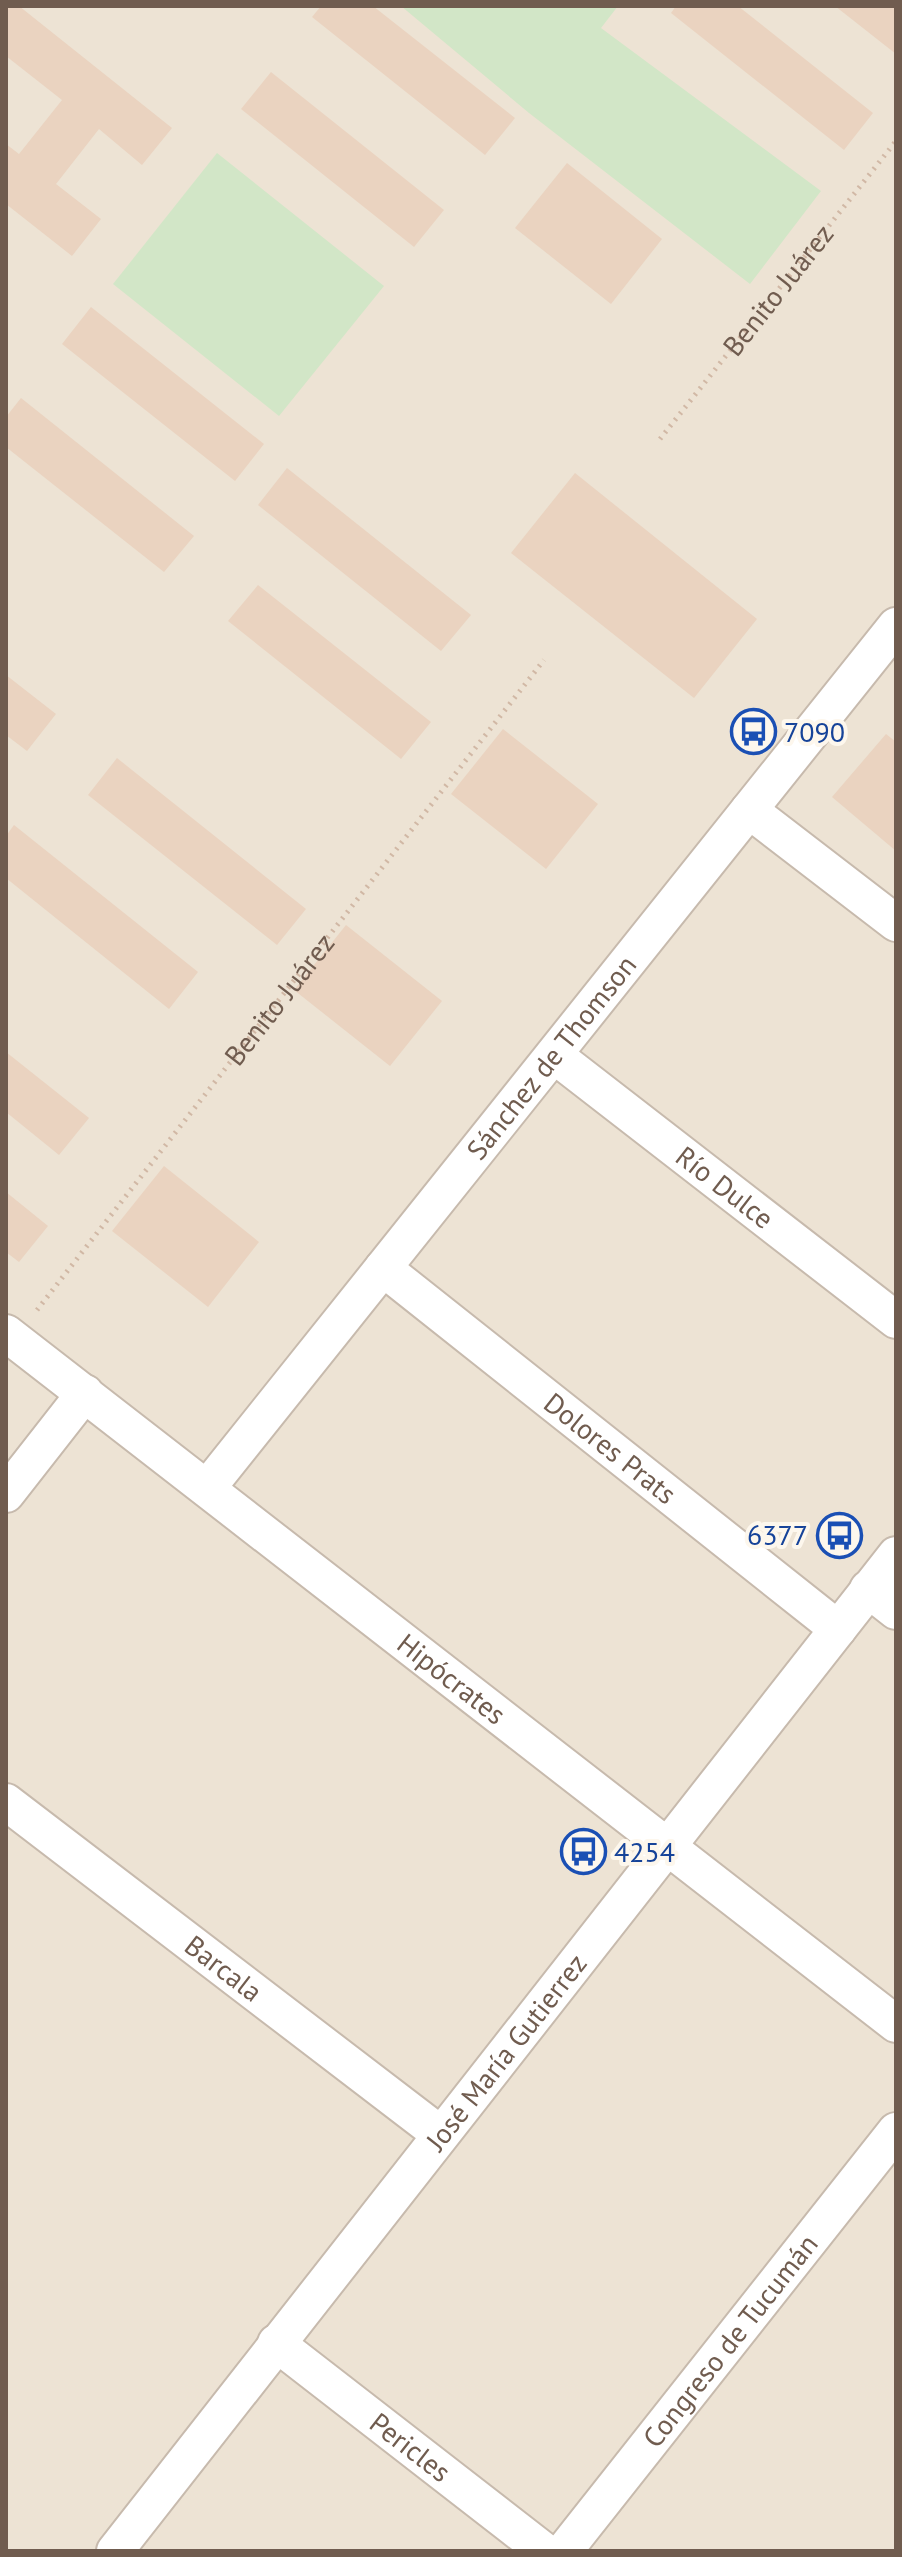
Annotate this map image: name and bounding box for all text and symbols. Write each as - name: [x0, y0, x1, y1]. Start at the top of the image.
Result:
- street label: Benito Juárez: [714, 216, 841, 363]
- bus stop icon: 7090: [729, 708, 777, 756]
- place label: 7090: [784, 713, 845, 750]
- street label: Benito Juárez: [216, 925, 342, 1073]
- street label: Sánchez de Thomson: [458, 947, 644, 1167]
- street label: Río Dulce: [669, 1137, 782, 1237]
- street label: Dolores Prats: [537, 1384, 684, 1512]
- bus stop icon: 6377: [815, 1511, 863, 1559]
- place label: 6377: [747, 1516, 808, 1553]
- street label: Hipócrates: [390, 1625, 514, 1732]
- bus stop icon: 4254: [559, 1828, 607, 1876]
- place label: 4254: [614, 1833, 675, 1870]
- street label: Barcala: [178, 1927, 270, 2010]
- street label: José María Gutierrez: [417, 1946, 594, 2158]
- street label: Congreso de Tucumán: [634, 2226, 825, 2455]
- street label: Pericles: [363, 2404, 459, 2490]

